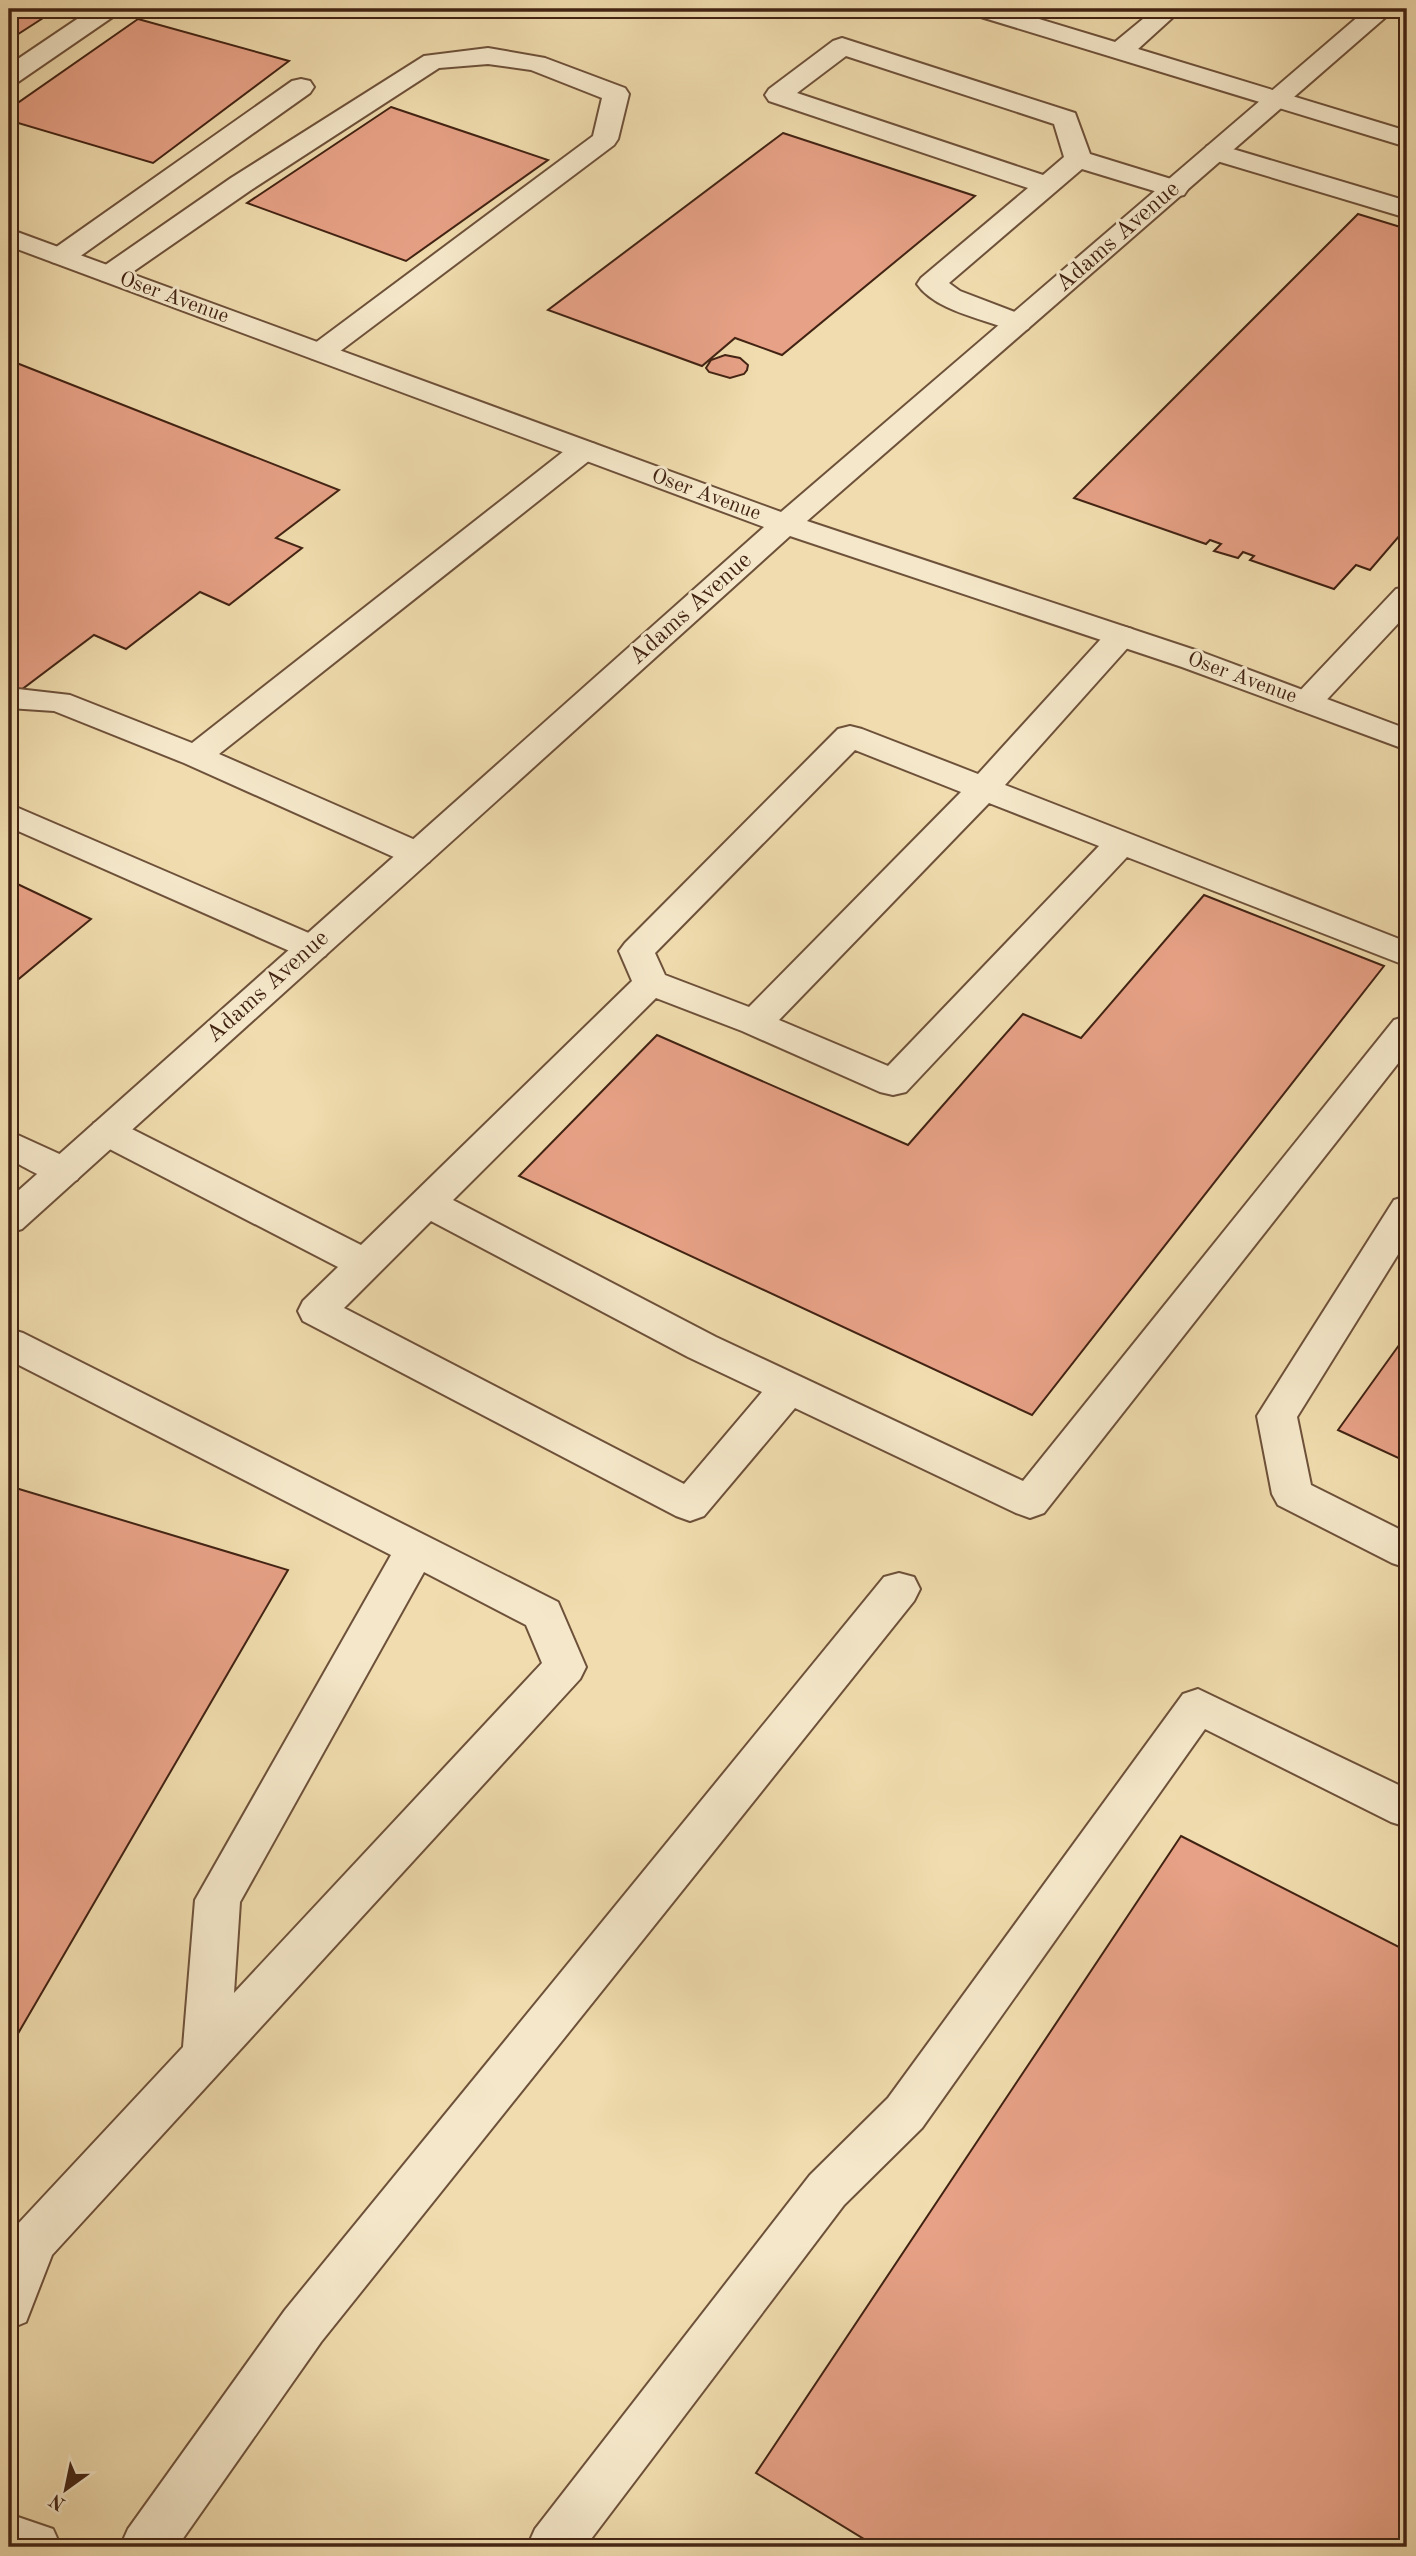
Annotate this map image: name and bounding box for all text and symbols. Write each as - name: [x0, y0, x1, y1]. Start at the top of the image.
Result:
- street label: Adams Avenue: [1052, 177, 1184, 297]
- street label: Oser Avenue: [117, 269, 231, 327]
- street label: Oser Avenue: [649, 466, 763, 524]
- street label: Adams Avenue: [625, 548, 757, 670]
- street label: Oser Avenue: [1185, 649, 1299, 707]
- street label: Adams Avenue: [202, 926, 334, 1048]
- north arrow: [32, 2454, 102, 2524]
- text: N: [46, 2489, 69, 2513]

